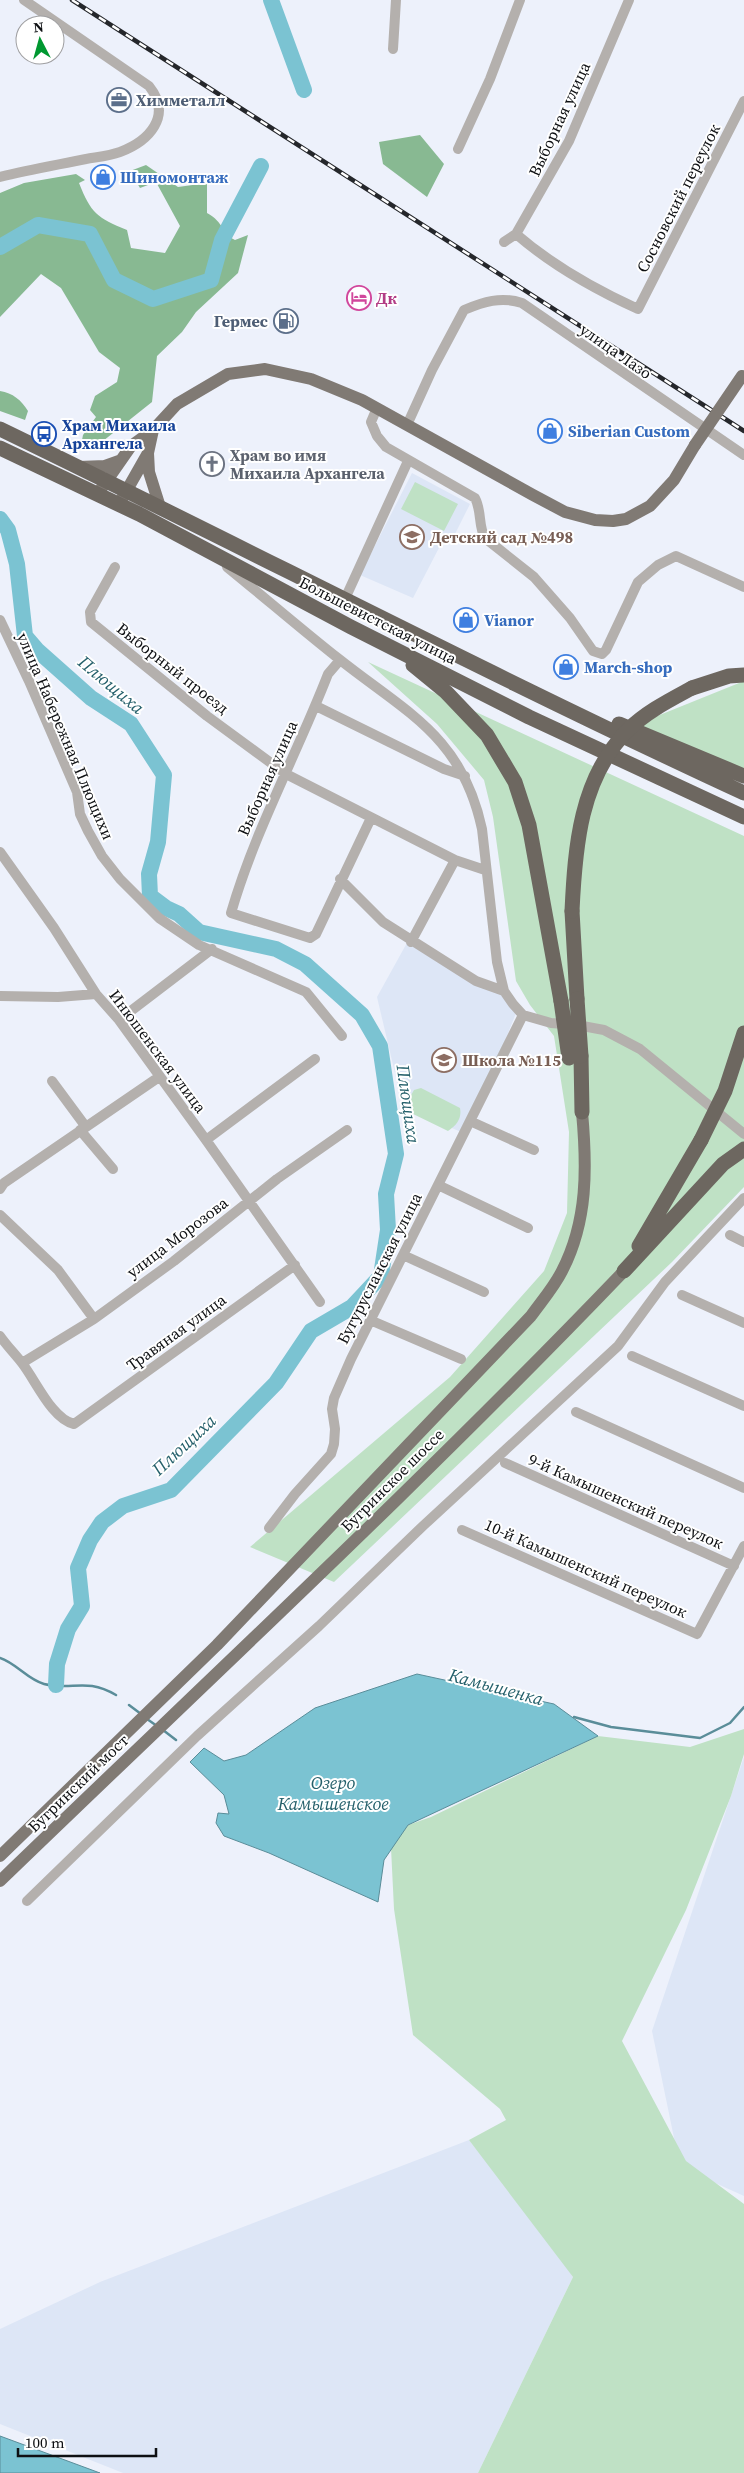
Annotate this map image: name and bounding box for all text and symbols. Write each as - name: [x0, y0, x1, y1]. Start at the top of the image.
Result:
- north arrow: [15, 15, 65, 65]
- text: N: [33, 17, 45, 38]
- street label: Выборная улица: [523, 57, 596, 180]
- office icon: Химметалл: [106, 87, 132, 113]
- place label: Химметалл: [136, 89, 226, 111]
- street label: Сосновский переулок: [631, 120, 725, 276]
- shop icon: Шиномонтаж: [90, 164, 116, 190]
- place label: Шиномонтаж: [120, 166, 229, 188]
- hotel icon: Дк: [346, 285, 372, 311]
- place label: Дк: [376, 287, 397, 309]
- fuel station icon: Гермес: [273, 308, 299, 334]
- place label: Гермес: [214, 310, 268, 332]
- street label: улица Лазо: [576, 318, 657, 384]
- place label: Храм Михаила Архангела: [62, 414, 176, 454]
- shop icon: Siberian Custom: [537, 418, 563, 444]
- place label: Siberian Custom: [568, 420, 691, 442]
- bus stop icon: Храм Михаила Архангела: [31, 421, 57, 447]
- place label: Храм во имя Михаила Архангела: [230, 444, 385, 484]
- church icon: Храм во имя Михаила Архангела: [199, 451, 225, 477]
- school or university icon: Детский сад №498: [399, 524, 425, 550]
- place label: Детский сад №498: [430, 526, 573, 548]
- street label: Большевистская улица: [296, 571, 461, 670]
- shop icon: Vianor: [453, 607, 479, 633]
- place label: Vianor: [484, 609, 534, 631]
- street label: Выборный проезд: [112, 617, 234, 719]
- street label: улица Набережная Плющихи: [12, 629, 120, 843]
- water label: Плющиха: [72, 649, 150, 720]
- shop icon: March-shop: [553, 654, 579, 680]
- place label: March-shop: [584, 656, 673, 678]
- street label: Выборная улица: [232, 716, 303, 839]
- street label: Инюшенская улица: [104, 985, 212, 1118]
- school or university icon: Школа №115: [431, 1047, 457, 1073]
- place label: Школа №115: [462, 1049, 561, 1071]
- water label: Плющиха: [390, 1062, 426, 1146]
- street label: Бугурусланская улица: [331, 1188, 427, 1347]
- street label: улица Морозова: [122, 1191, 233, 1282]
- street label: Травяная улица: [122, 1288, 231, 1376]
- water label: Плющиха: [145, 1408, 222, 1482]
- street label: Бугринское шоссе: [336, 1424, 448, 1536]
- street label: 9-й Камышенский переулок: [525, 1448, 727, 1554]
- street label: 10-й Камышенский переулок: [481, 1513, 691, 1623]
- water label: Камышенка: [445, 1662, 547, 1711]
- street label: Бугринский мост: [23, 1729, 134, 1837]
- water label: Озеро Камышенское: [276, 1770, 389, 1816]
- scale bar: [18, 2426, 155, 2458]
- text: 100 m: [25, 2432, 65, 2453]

